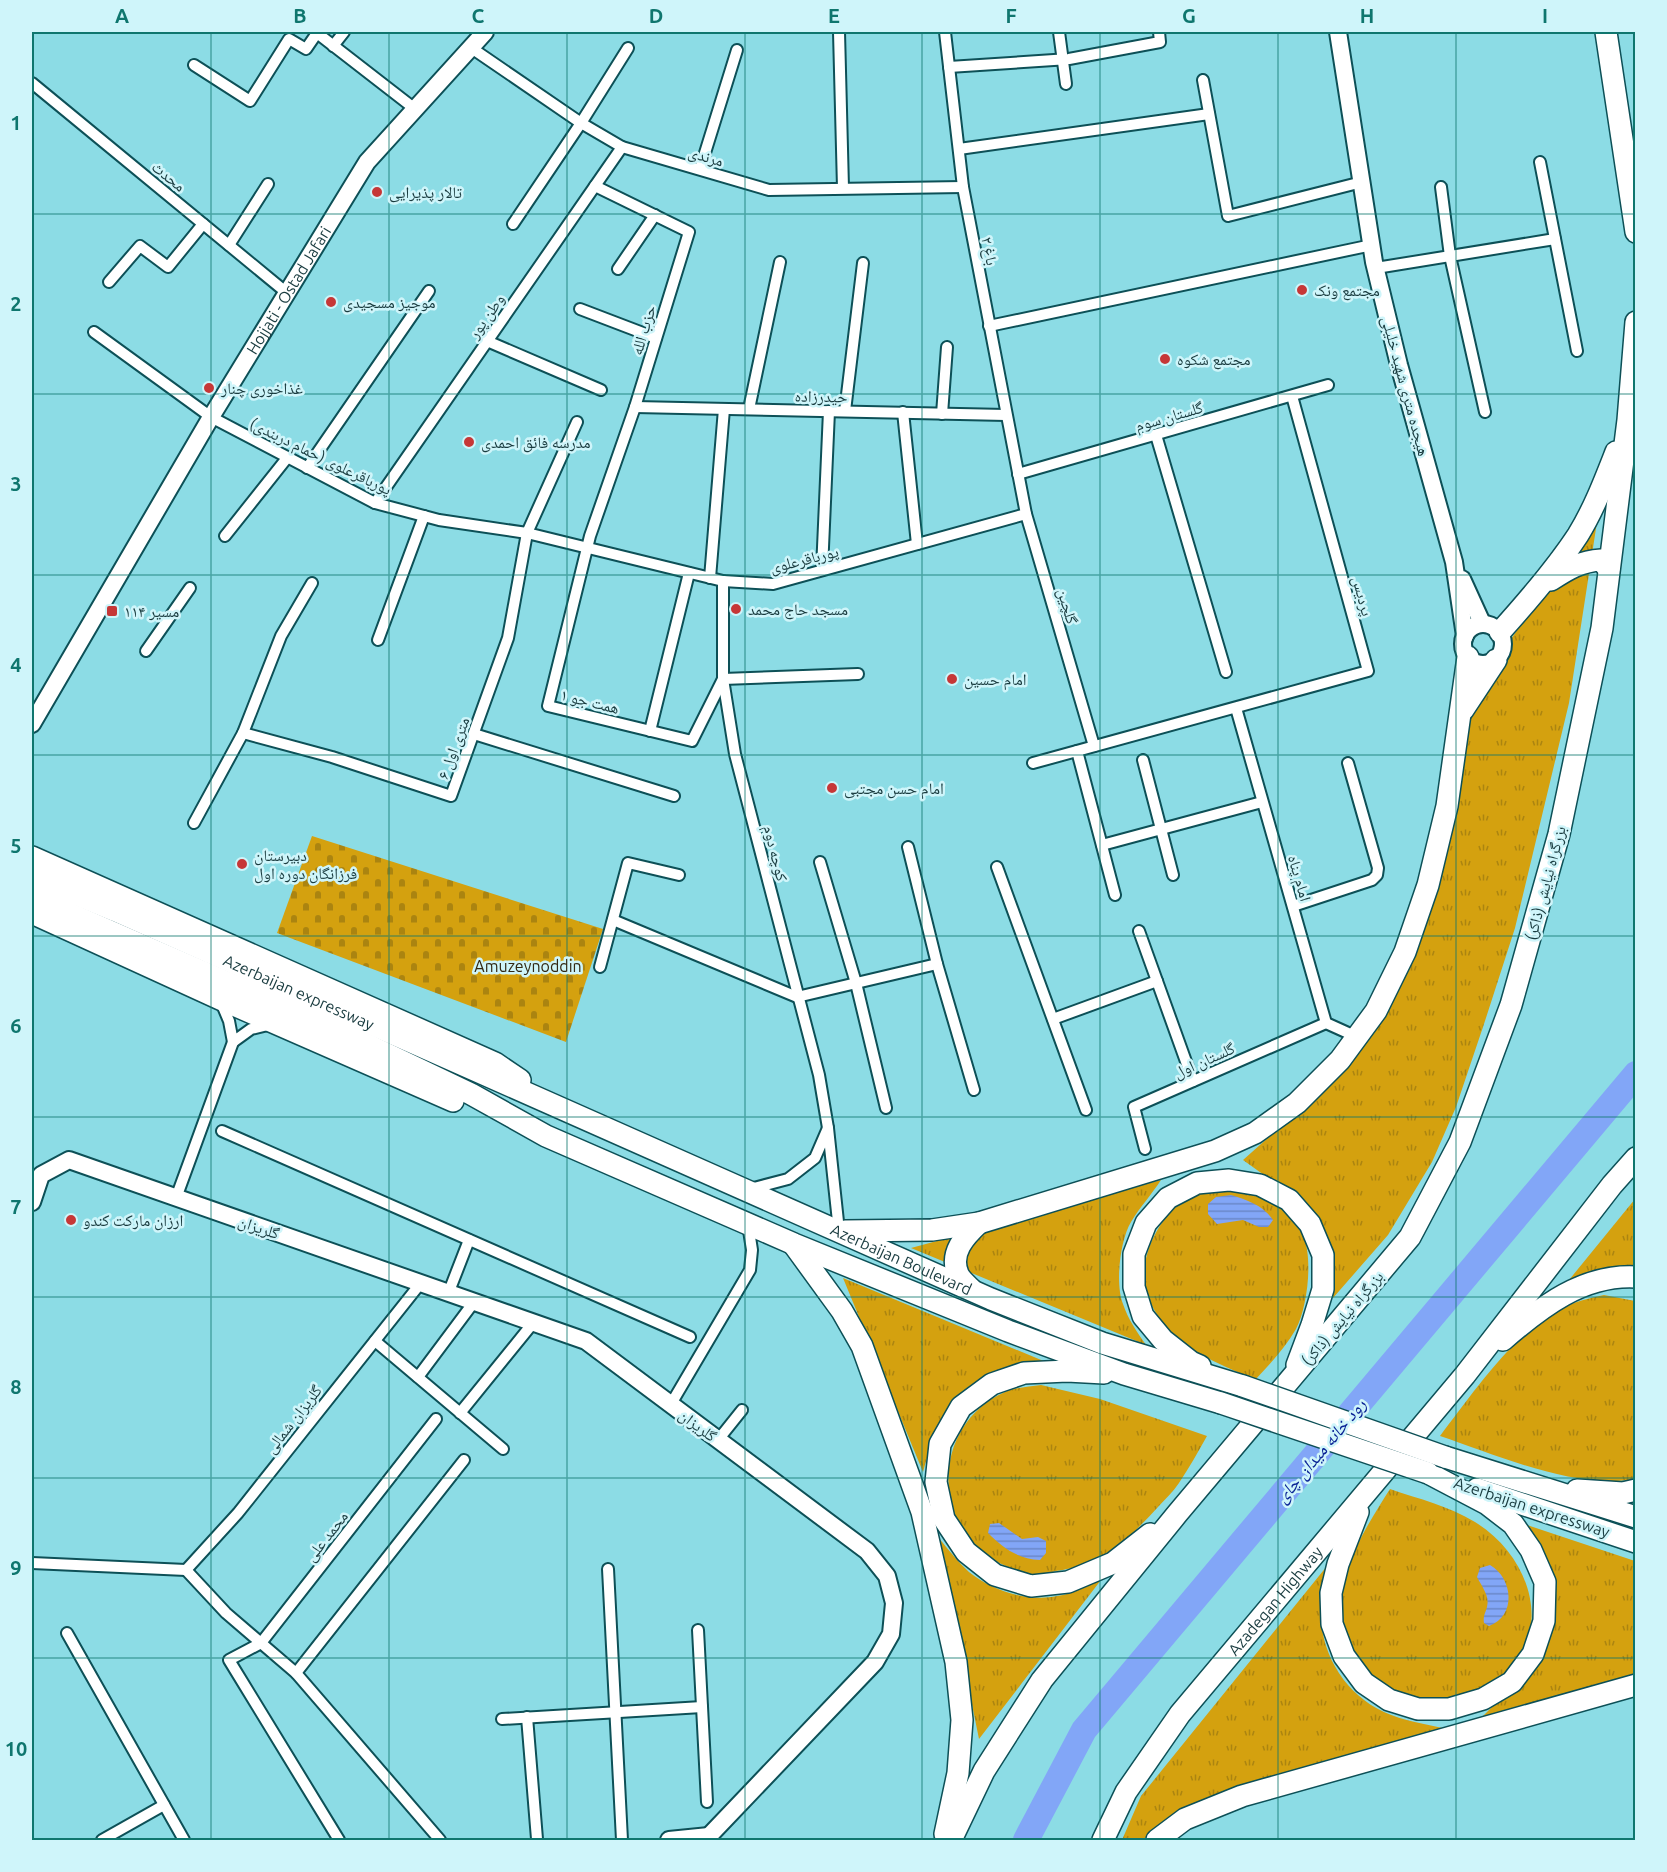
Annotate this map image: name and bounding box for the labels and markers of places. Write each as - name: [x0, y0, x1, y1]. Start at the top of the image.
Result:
- place label: تالار پذیرایی: [389, 183, 462, 203]
- marker: تالار پذیرایی: [370, 185, 384, 199]
- place label: مجتمع ونک: [1314, 281, 1380, 301]
- marker: مجتمع ونک: [1295, 283, 1309, 297]
- place label: موجیز مسجیدی: [343, 293, 436, 313]
- marker: موجیز مسجیدی: [324, 295, 338, 309]
- place label: مجتمع شکوه: [1177, 350, 1251, 370]
- marker: مجتمع شکوه: [1158, 352, 1172, 366]
- place label: غذاخوری چنار: [220, 379, 303, 399]
- marker: غذاخوری چنار: [202, 381, 216, 395]
- place label: مدرسه فائق احمدی: [481, 433, 591, 453]
- marker: مدرسه فائق احمدی: [462, 435, 476, 449]
- place label: مسجد حاج محمد: [748, 600, 848, 620]
- place label: مسیر ۱۱۴: [124, 602, 179, 621]
- marker: مسجد حاج محمد: [729, 602, 743, 616]
- marker: مسیر ۱۱۴: [105, 604, 119, 618]
- place label: امام حسین: [964, 670, 1027, 690]
- marker: امام حسین: [945, 672, 959, 686]
- place label: امام حسن مجتبی: [844, 779, 944, 799]
- marker: امام حسن مجتبی: [825, 781, 839, 795]
- place label: دبیرستان فرزانگان دوره اول: [254, 846, 357, 884]
- marker: دبیرستان فرزانگان دوره اول: [235, 857, 249, 871]
- place label: ارزان مارکت کندو: [83, 1211, 183, 1231]
- marker: ارزان مارکت کندو: [64, 1213, 78, 1227]

